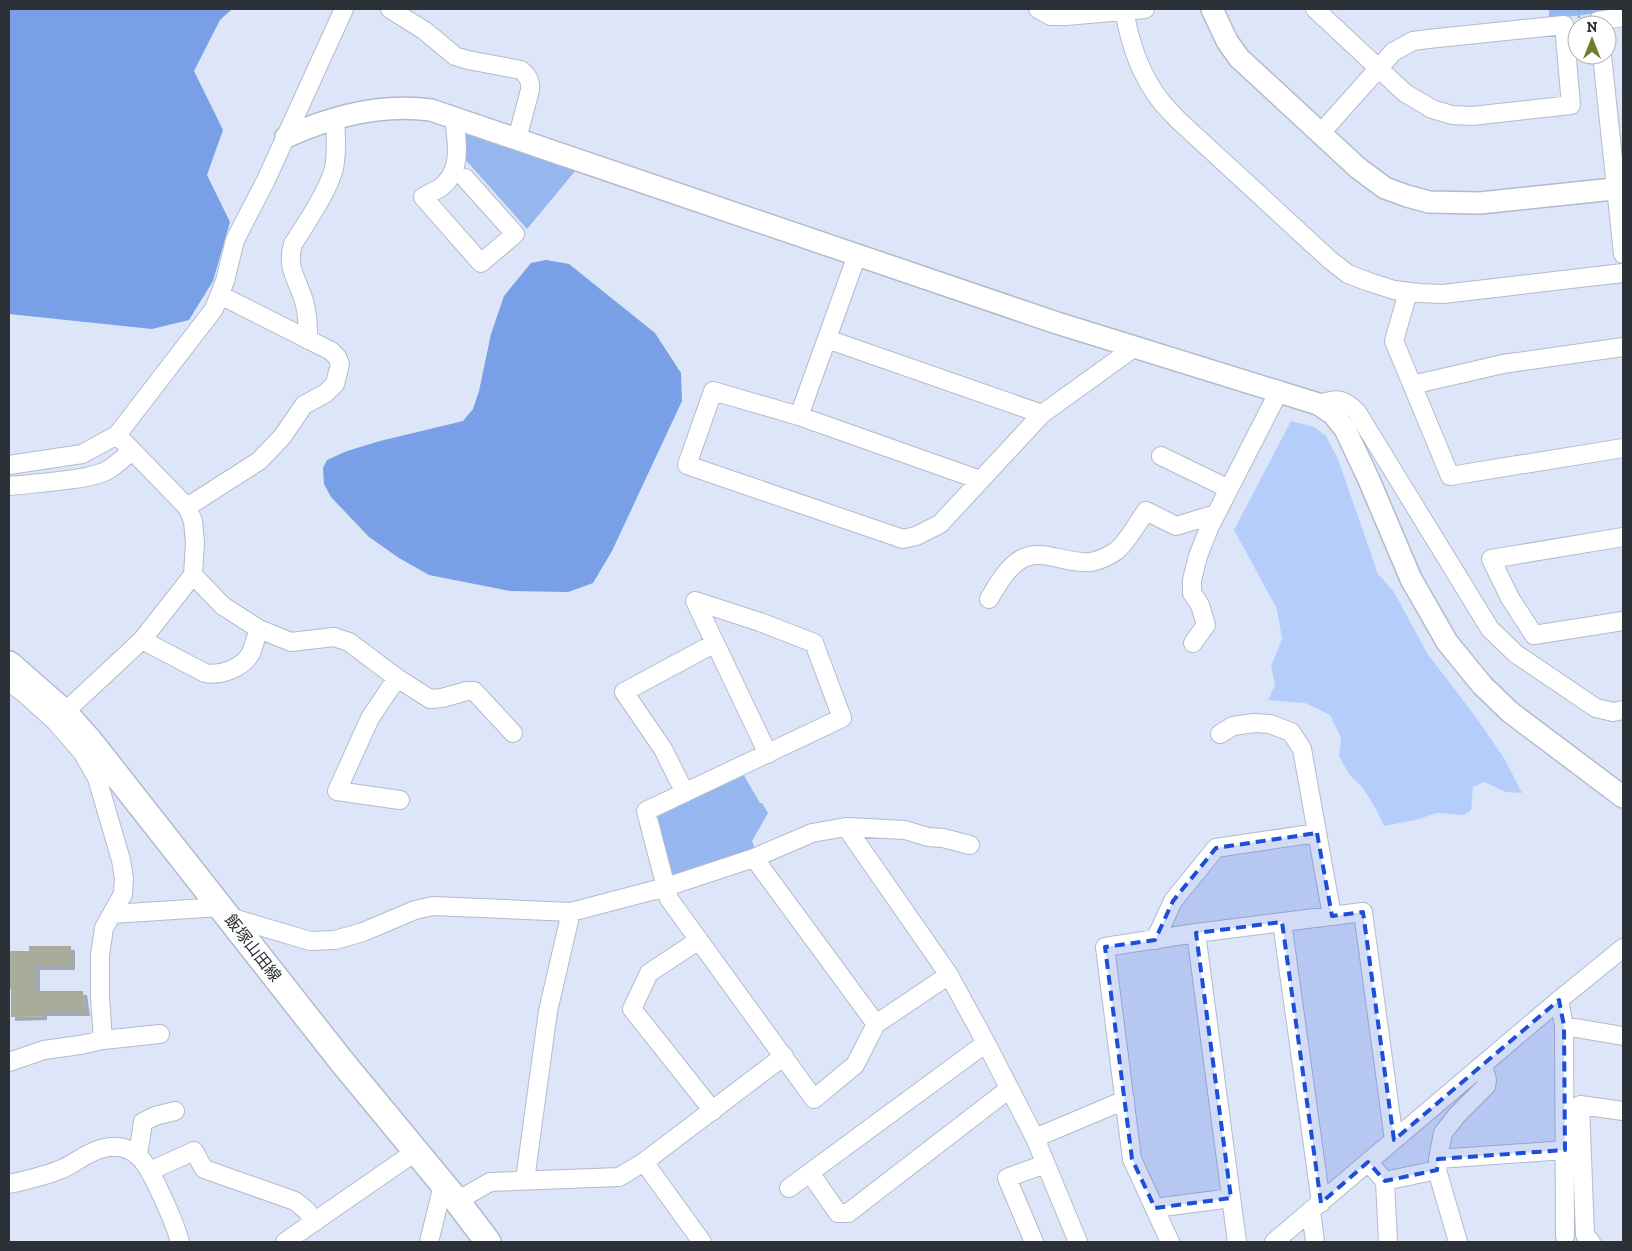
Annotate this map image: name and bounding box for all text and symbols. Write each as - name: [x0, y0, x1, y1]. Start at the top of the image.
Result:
- north arrow: [1567, 15, 1617, 65]
- text: N: [1587, 19, 1598, 36]
- street label: 飯塚山田線: [221, 911, 285, 985]

